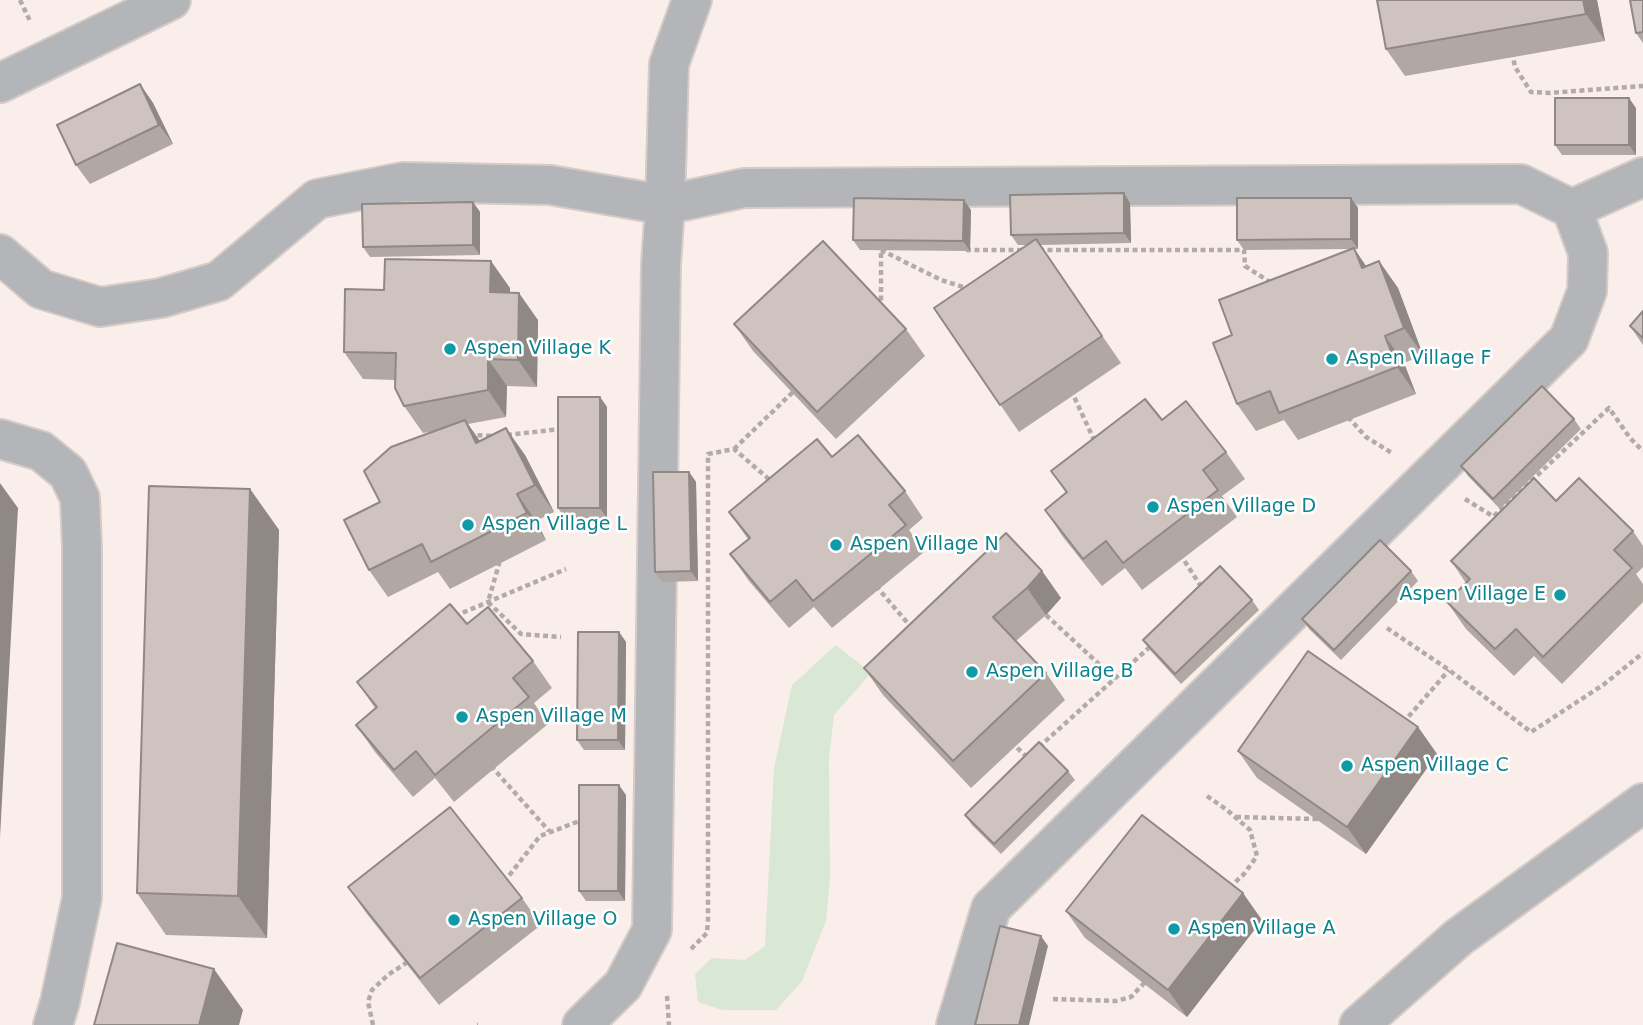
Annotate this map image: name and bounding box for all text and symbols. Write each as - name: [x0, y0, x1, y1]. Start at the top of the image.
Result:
- place label: Aspen Village K: [464, 338, 611, 360]
- marker: Aspen Village K: [442, 341, 458, 357]
- place label: Aspen Village F: [1346, 348, 1492, 370]
- marker: Aspen Village F: [1324, 351, 1340, 367]
- place label: Aspen Village D: [1167, 496, 1316, 518]
- marker: Aspen Village D: [1145, 499, 1161, 515]
- place label: Aspen Village L: [482, 514, 627, 536]
- marker: Aspen Village L: [460, 517, 476, 533]
- place label: Aspen Village N: [850, 534, 999, 556]
- marker: Aspen Village N: [828, 537, 844, 553]
- place label: Aspen Village E: [1399, 584, 1546, 606]
- marker: Aspen Village E: [1552, 587, 1568, 603]
- place label: Aspen Village B: [986, 661, 1134, 683]
- marker: Aspen Village B: [964, 664, 980, 680]
- place label: Aspen Village M: [476, 706, 627, 728]
- marker: Aspen Village M: [454, 709, 470, 725]
- place label: Aspen Village C: [1361, 755, 1509, 777]
- marker: Aspen Village C: [1339, 758, 1355, 774]
- place label: Aspen Village O: [468, 909, 618, 931]
- marker: Aspen Village O: [446, 912, 462, 928]
- place label: Aspen Village A: [1188, 918, 1336, 940]
- marker: Aspen Village A: [1166, 921, 1182, 937]

